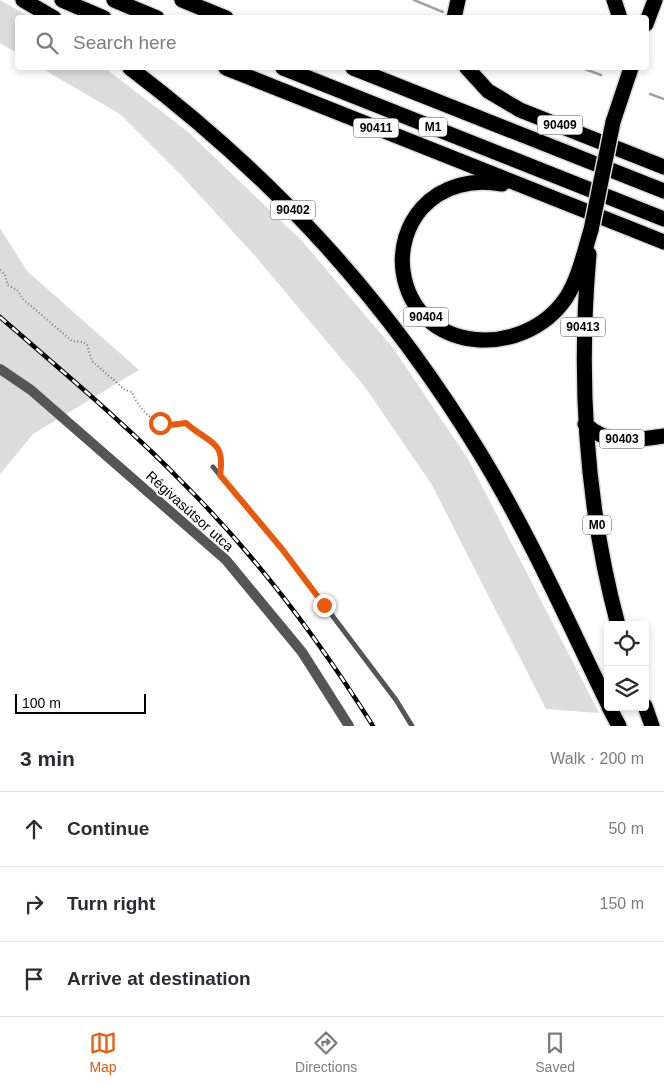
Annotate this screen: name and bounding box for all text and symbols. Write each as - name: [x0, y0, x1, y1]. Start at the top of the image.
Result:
- search box: [15, 15, 649, 70]
- icon: search: [33, 29, 61, 57]
- text: Search here: [73, 32, 177, 53]
- road number: 90409: [538, 116, 582, 134]
- road number: M1: [419, 118, 447, 136]
- road number: 90411: [354, 119, 398, 138]
- road number: 90402: [270, 200, 316, 220]
- road number: 90404: [404, 308, 448, 326]
- road number: 90413: [560, 318, 606, 337]
- route start: [149, 412, 172, 435]
- road number: 90403: [600, 429, 644, 448]
- street label: Régivasútsor utca: [143, 468, 237, 555]
- road number: M0: [583, 516, 611, 534]
- route end: [313, 594, 336, 617]
- map controls: [604, 621, 649, 711]
- button: locate: [604, 621, 649, 666]
- button: layers: [604, 666, 649, 711]
- scale bar: [15, 691, 146, 714]
- text: 100 m: [22, 695, 61, 711]
- text: 3 min: [20, 747, 75, 770]
- text: Walk · 200 m: [550, 750, 644, 767]
- icon: ahead: [20, 815, 48, 843]
- text: Continue: [67, 818, 149, 839]
- text: 50 m: [608, 820, 644, 837]
- icon: right: [20, 890, 48, 918]
- text: Turn right: [67, 893, 155, 914]
- text: 150 m: [600, 895, 644, 912]
- icon: arrive: [20, 965, 48, 993]
- text: Arrive at destination: [67, 968, 251, 989]
- tab: Map: [89, 1029, 117, 1075]
- tab: Directions: [295, 1029, 357, 1075]
- tab: Saved: [535, 1029, 575, 1075]

